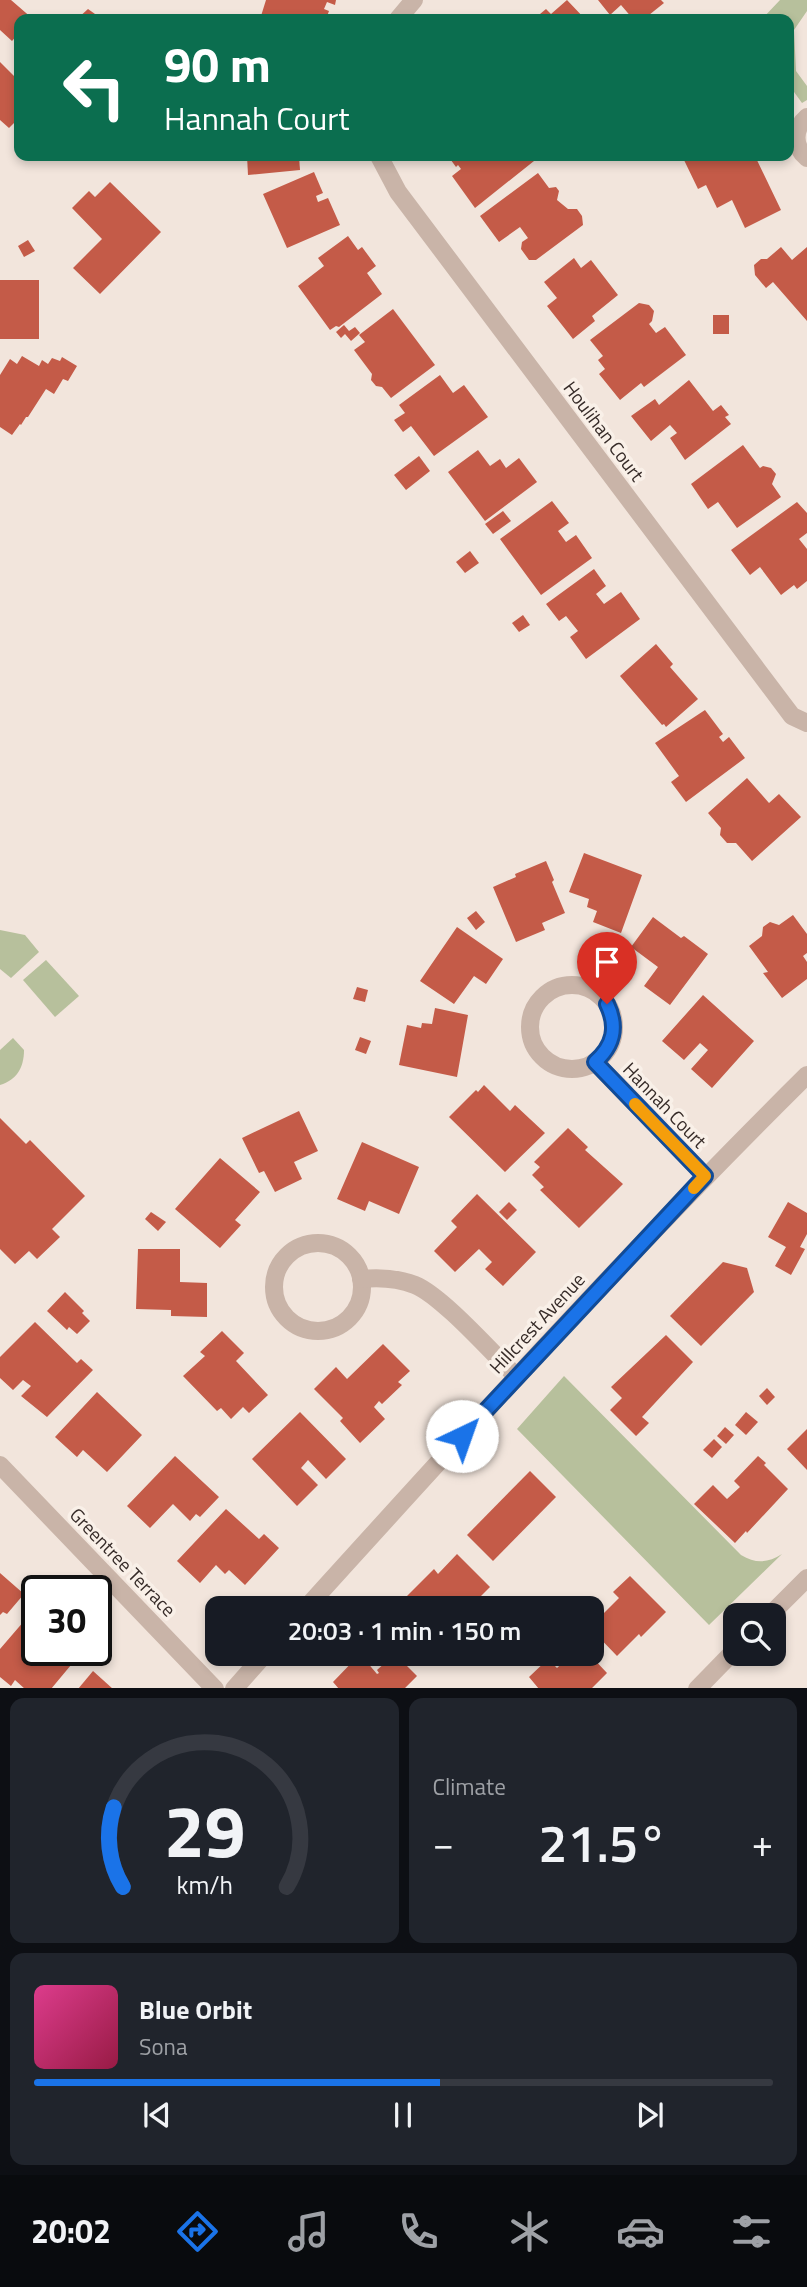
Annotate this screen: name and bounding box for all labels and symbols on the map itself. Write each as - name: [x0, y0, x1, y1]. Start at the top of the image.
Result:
- street label: Houlihan Court: [557, 374, 652, 487]
- pin: [577, 932, 637, 1004]
- street label: Hannah Court: [617, 1055, 714, 1155]
- street label: Hillcrest Avenue: [482, 1266, 591, 1380]
- position arrow: [425, 1399, 499, 1473]
- street label: Greentree Terrace: [64, 1500, 183, 1623]
- speed limit sign: 30: [21, 1575, 112, 1666]

